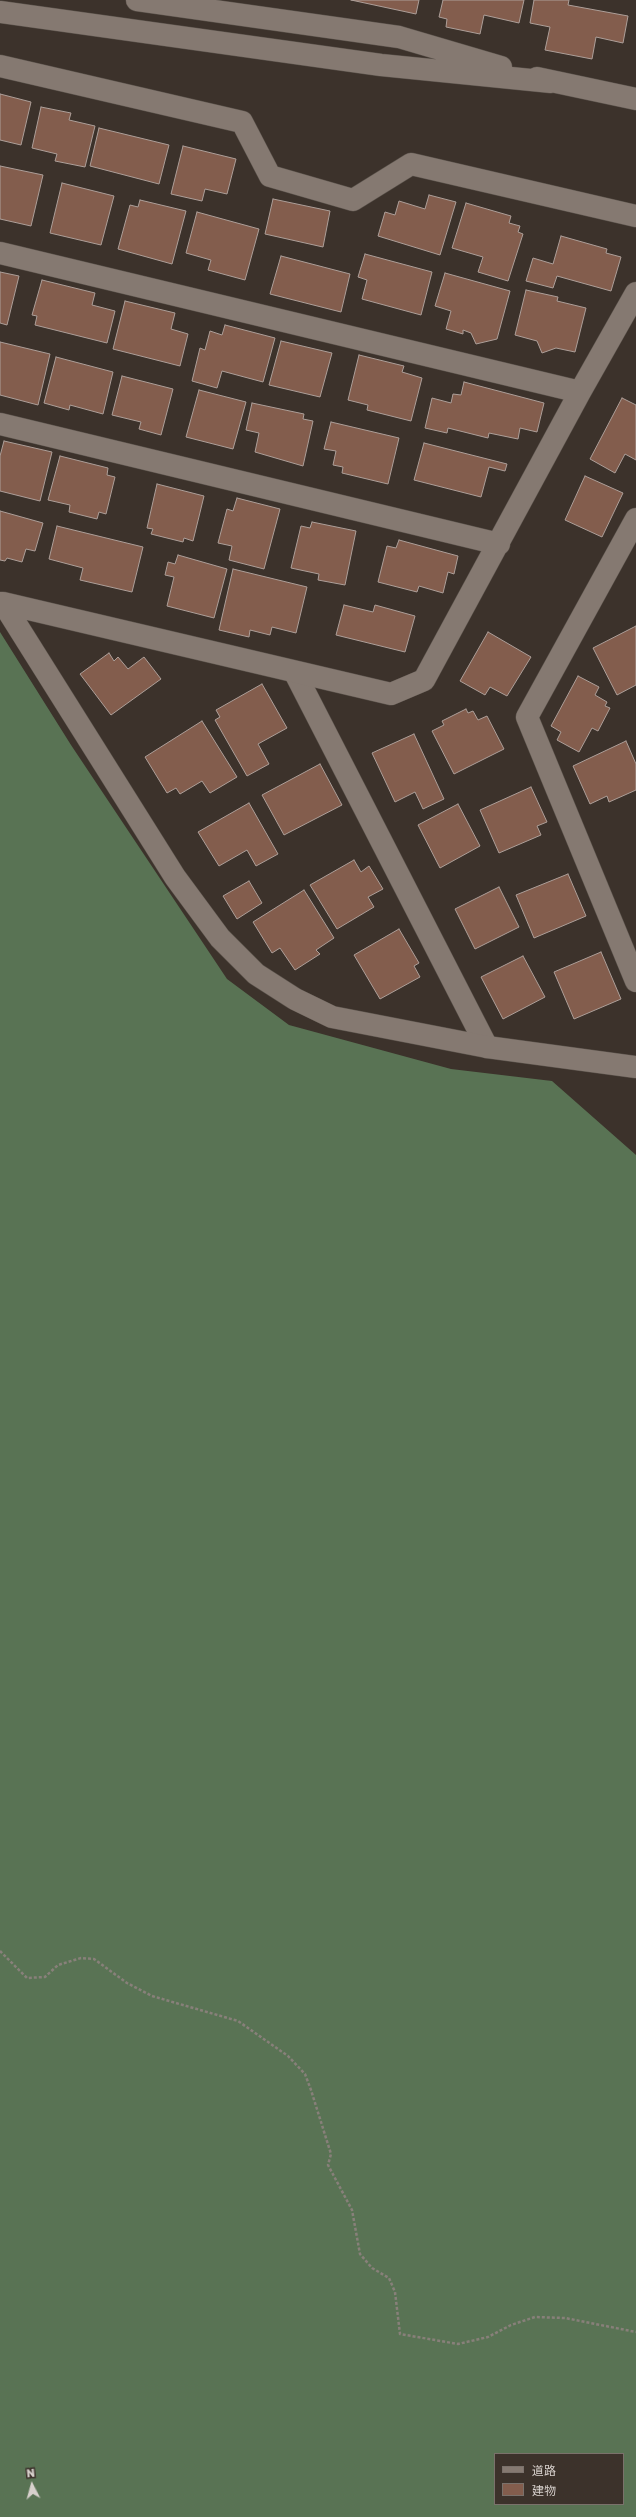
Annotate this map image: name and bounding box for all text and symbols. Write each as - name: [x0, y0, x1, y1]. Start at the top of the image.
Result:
- legend: [494, 2453, 624, 2505]
- text: 道路: [532, 2463, 556, 2478]
- north arrow: [12, 2465, 52, 2505]
- text: N: [26, 2466, 36, 2479]
- text: 建物: [532, 2483, 556, 2498]

